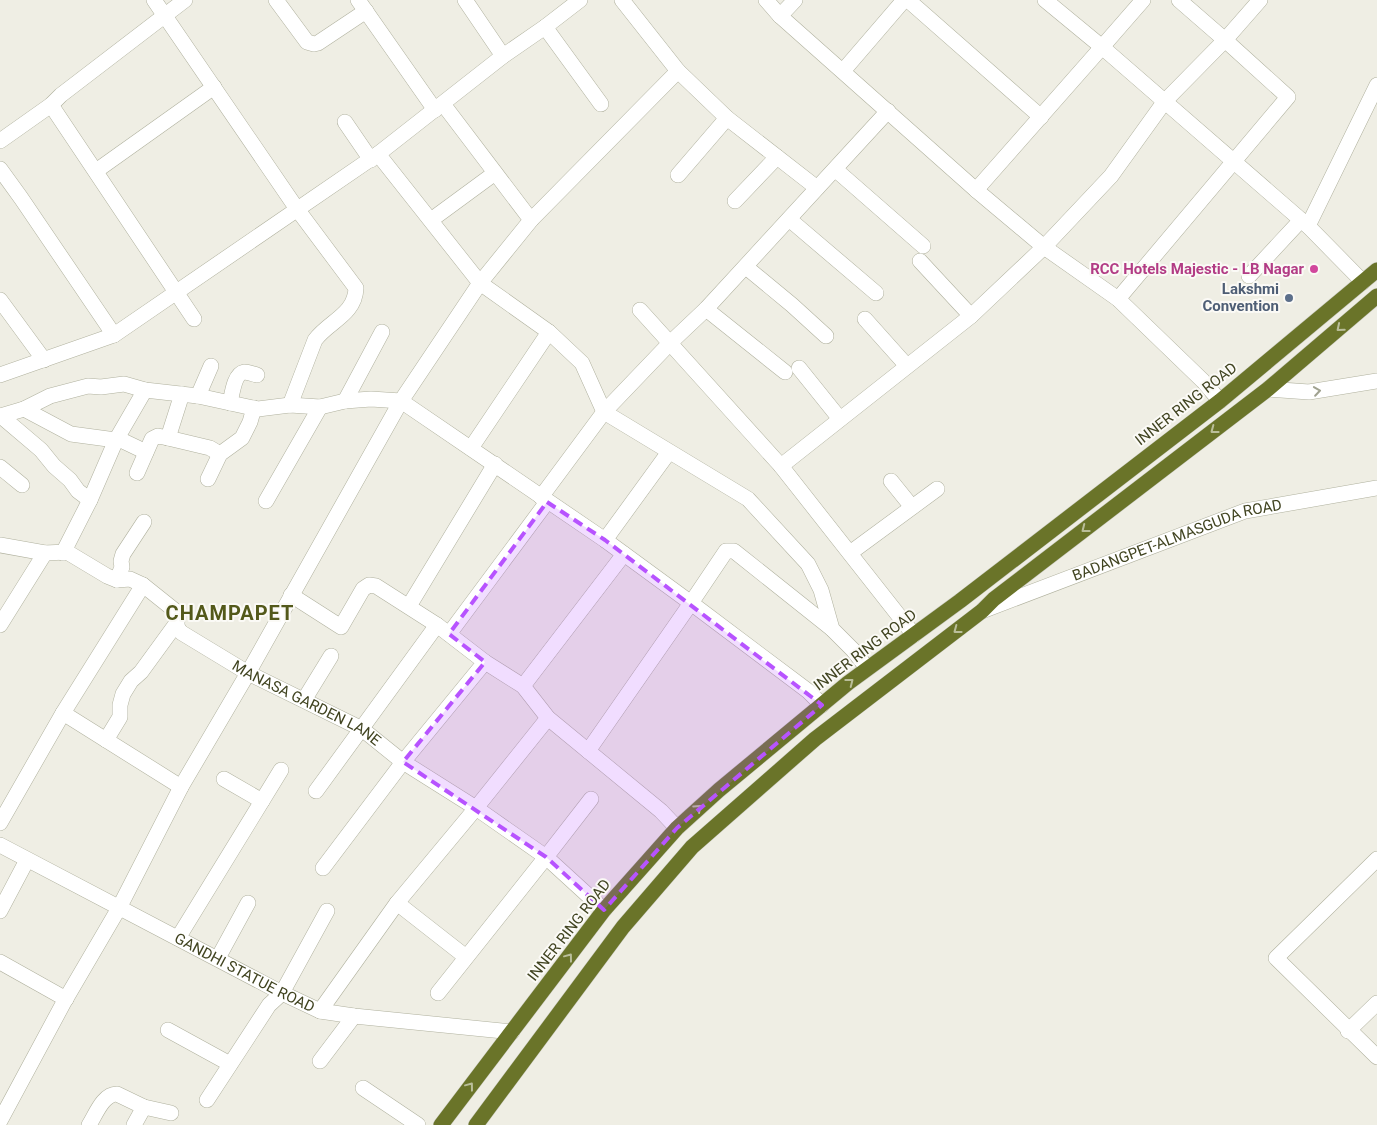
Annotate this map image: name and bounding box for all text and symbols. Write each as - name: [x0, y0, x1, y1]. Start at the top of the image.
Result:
- place label: RCC Hotels Majestic - LB Nagar: [1090, 260, 1304, 278]
- marker: RCC Hotels Majestic - LB Nagar: [1308, 263, 1320, 275]
- place label: Lakshmi Convention: [1202, 280, 1279, 315]
- marker: Lakshmi Convention: [1283, 292, 1295, 304]
- one-way arrow: [1336, 322, 1345, 331]
- street label: INNER RING ROAD: [1132, 359, 1240, 449]
- one-way arrow: [1312, 386, 1321, 396]
- one-way arrow: [1211, 425, 1220, 433]
- street label: BADANGPET-ALMASGUDA ROAD: [1070, 496, 1283, 585]
- one-way arrow: [1081, 523, 1091, 532]
- district label: CHAMPAPET: [166, 601, 294, 625]
- street label: INNER RING ROAD: [810, 606, 920, 694]
- one-way arrow: [953, 624, 963, 633]
- street label: MANASA GARDEN LANE: [229, 657, 385, 750]
- one-way arrow: [844, 679, 853, 687]
- one-way arrow: [693, 805, 702, 814]
- street label: INNER RING ROAD: [524, 876, 614, 984]
- street label: GANDHI STATUE ROAD: [171, 929, 318, 1016]
- one-way arrow: [563, 953, 572, 963]
- one-way arrow: [465, 1083, 473, 1092]

